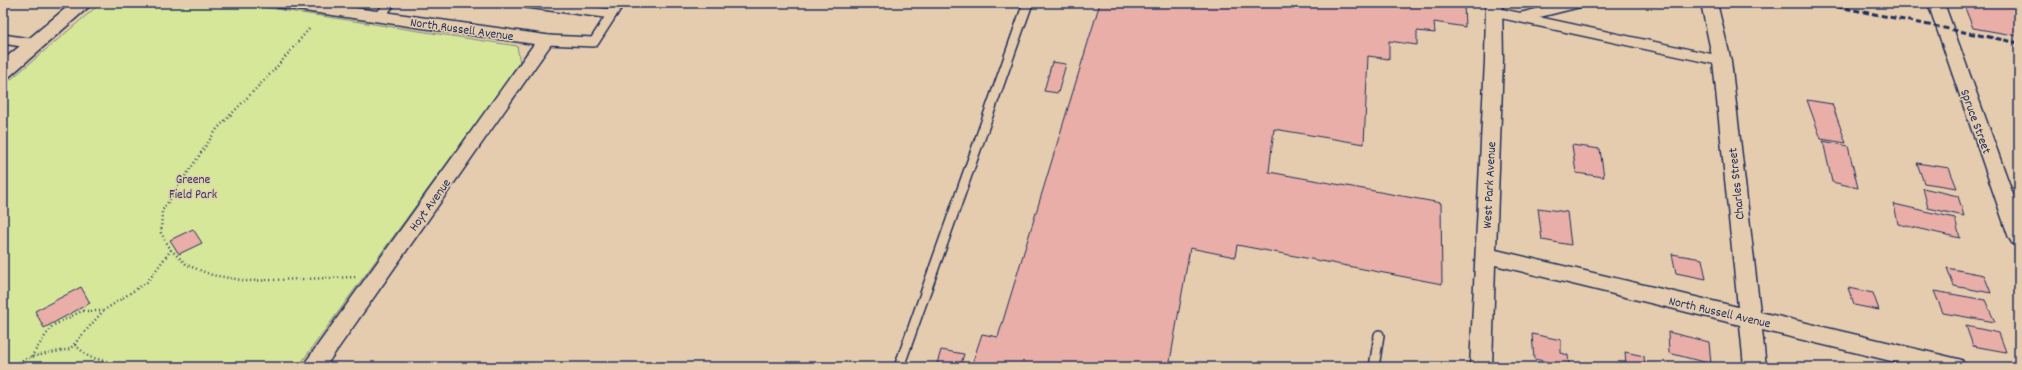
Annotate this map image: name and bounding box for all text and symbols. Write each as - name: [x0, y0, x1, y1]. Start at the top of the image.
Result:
- street label: North Russell Avenue: [409, 14, 515, 47]
- street label: Spruce Street: [1954, 87, 1995, 157]
- street label: West Park Avenue: [1479, 141, 1502, 229]
- street label: Charles Street: [1724, 147, 1751, 221]
- park label: Greene Field Park: [169, 171, 217, 205]
- street label: Hoyt Avenue: [405, 175, 457, 236]
- street label: North Russell Avenue: [1667, 292, 1773, 334]

